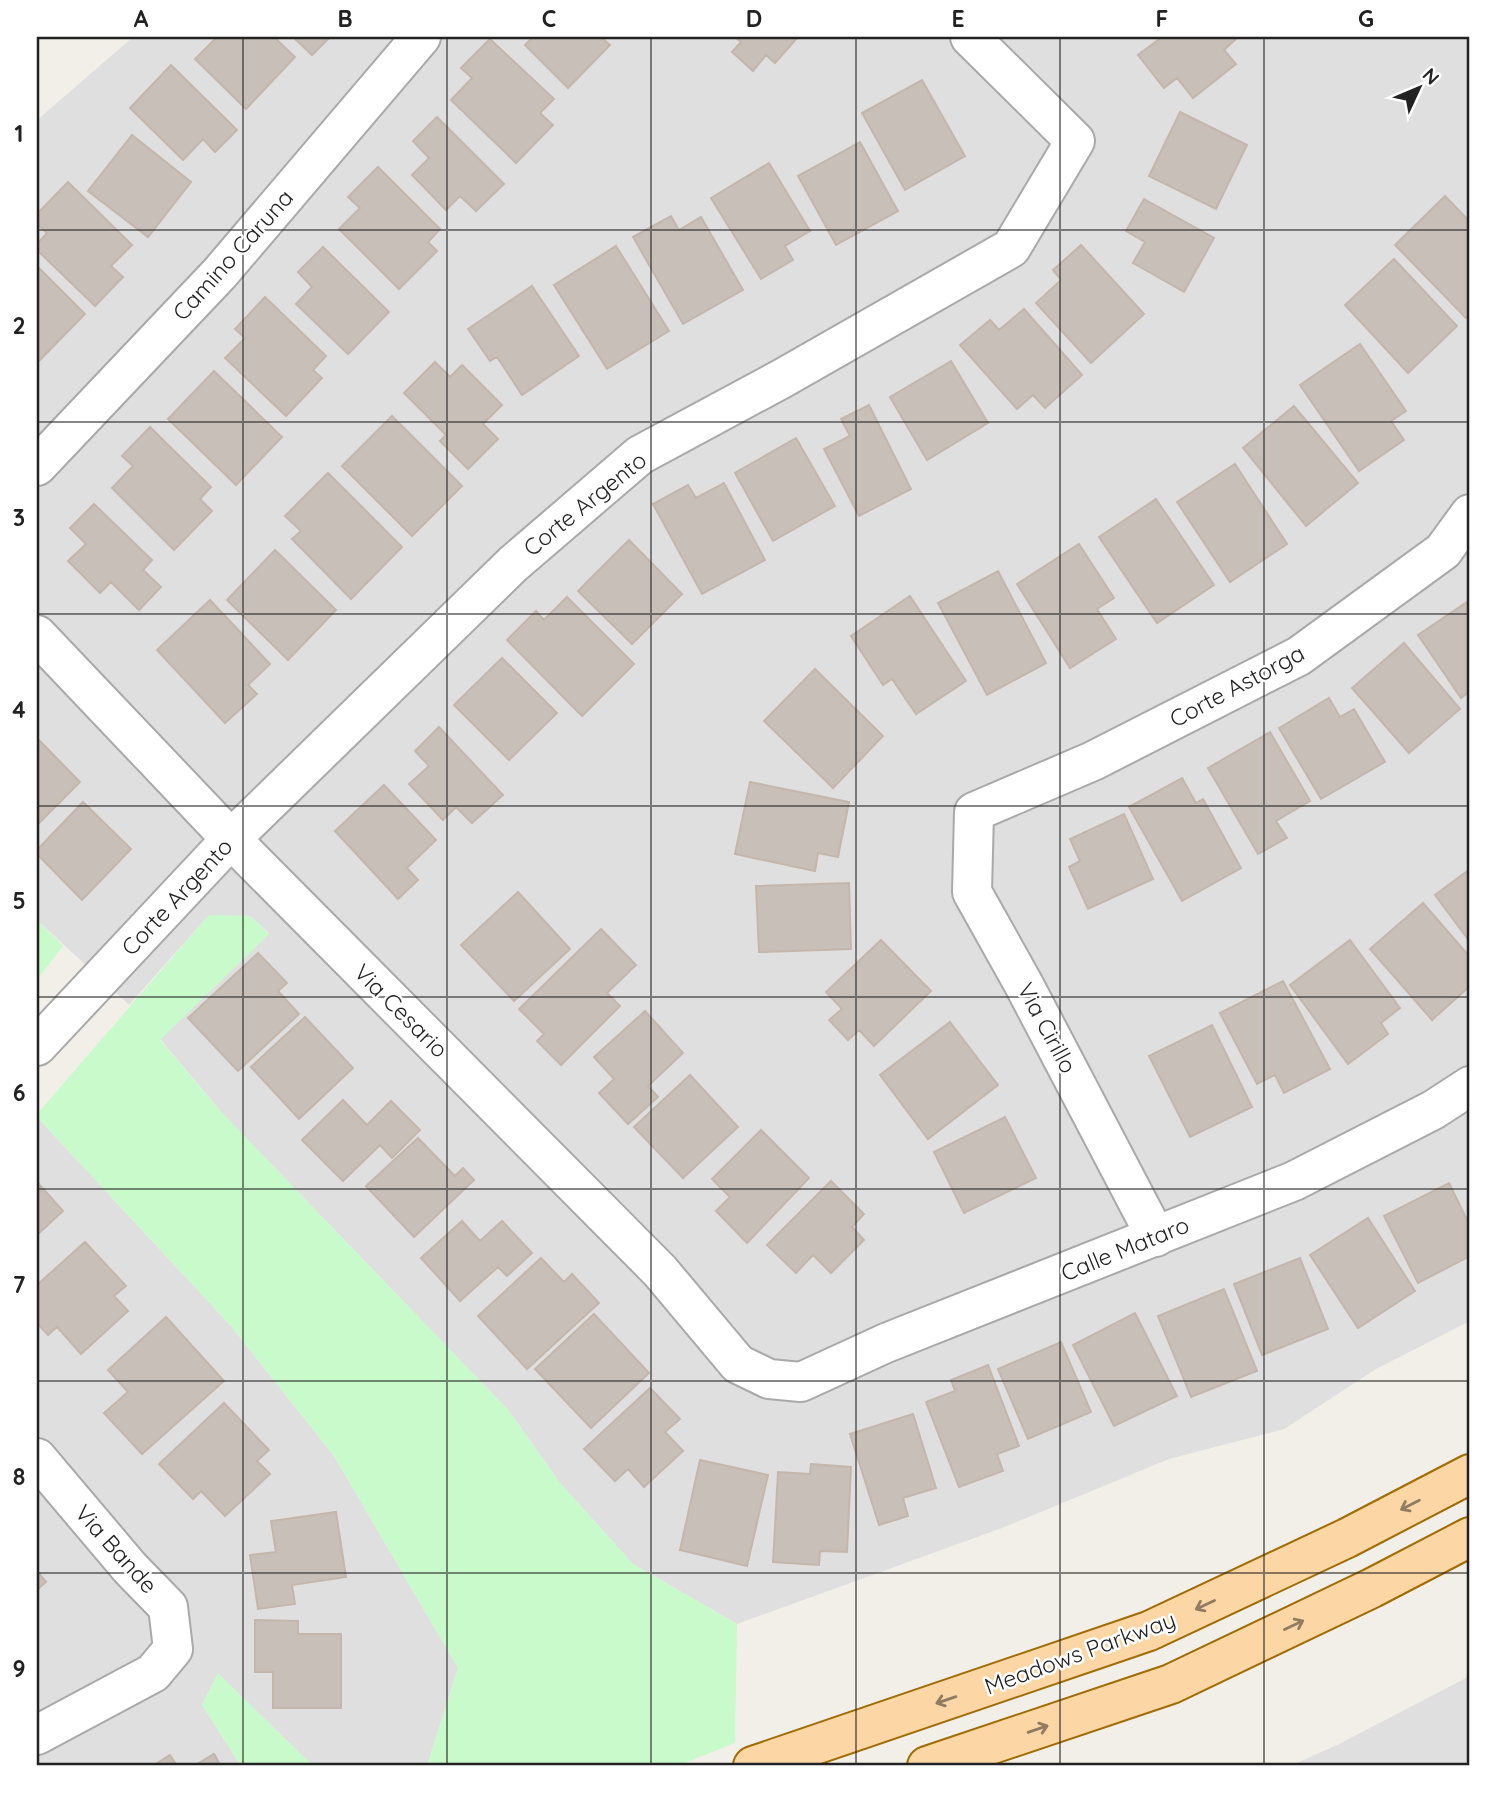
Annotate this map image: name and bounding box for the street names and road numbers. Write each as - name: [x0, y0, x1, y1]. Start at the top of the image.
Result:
- street label: Camino Caruna: [166, 183, 299, 326]
- street label: Corte Argento: [517, 445, 652, 562]
- street label: Corte Astorga: [1164, 638, 1309, 733]
- street label: Corte Argento: [115, 832, 238, 961]
- street label: Via Cesario: [348, 958, 454, 1064]
- street label: Via Cirillo: [1012, 978, 1083, 1078]
- street label: Calle Mataro: [1057, 1210, 1193, 1287]
- street label: Via Bande: [69, 1498, 164, 1599]
- street label: Meadows Parkway: [980, 1604, 1179, 1701]

